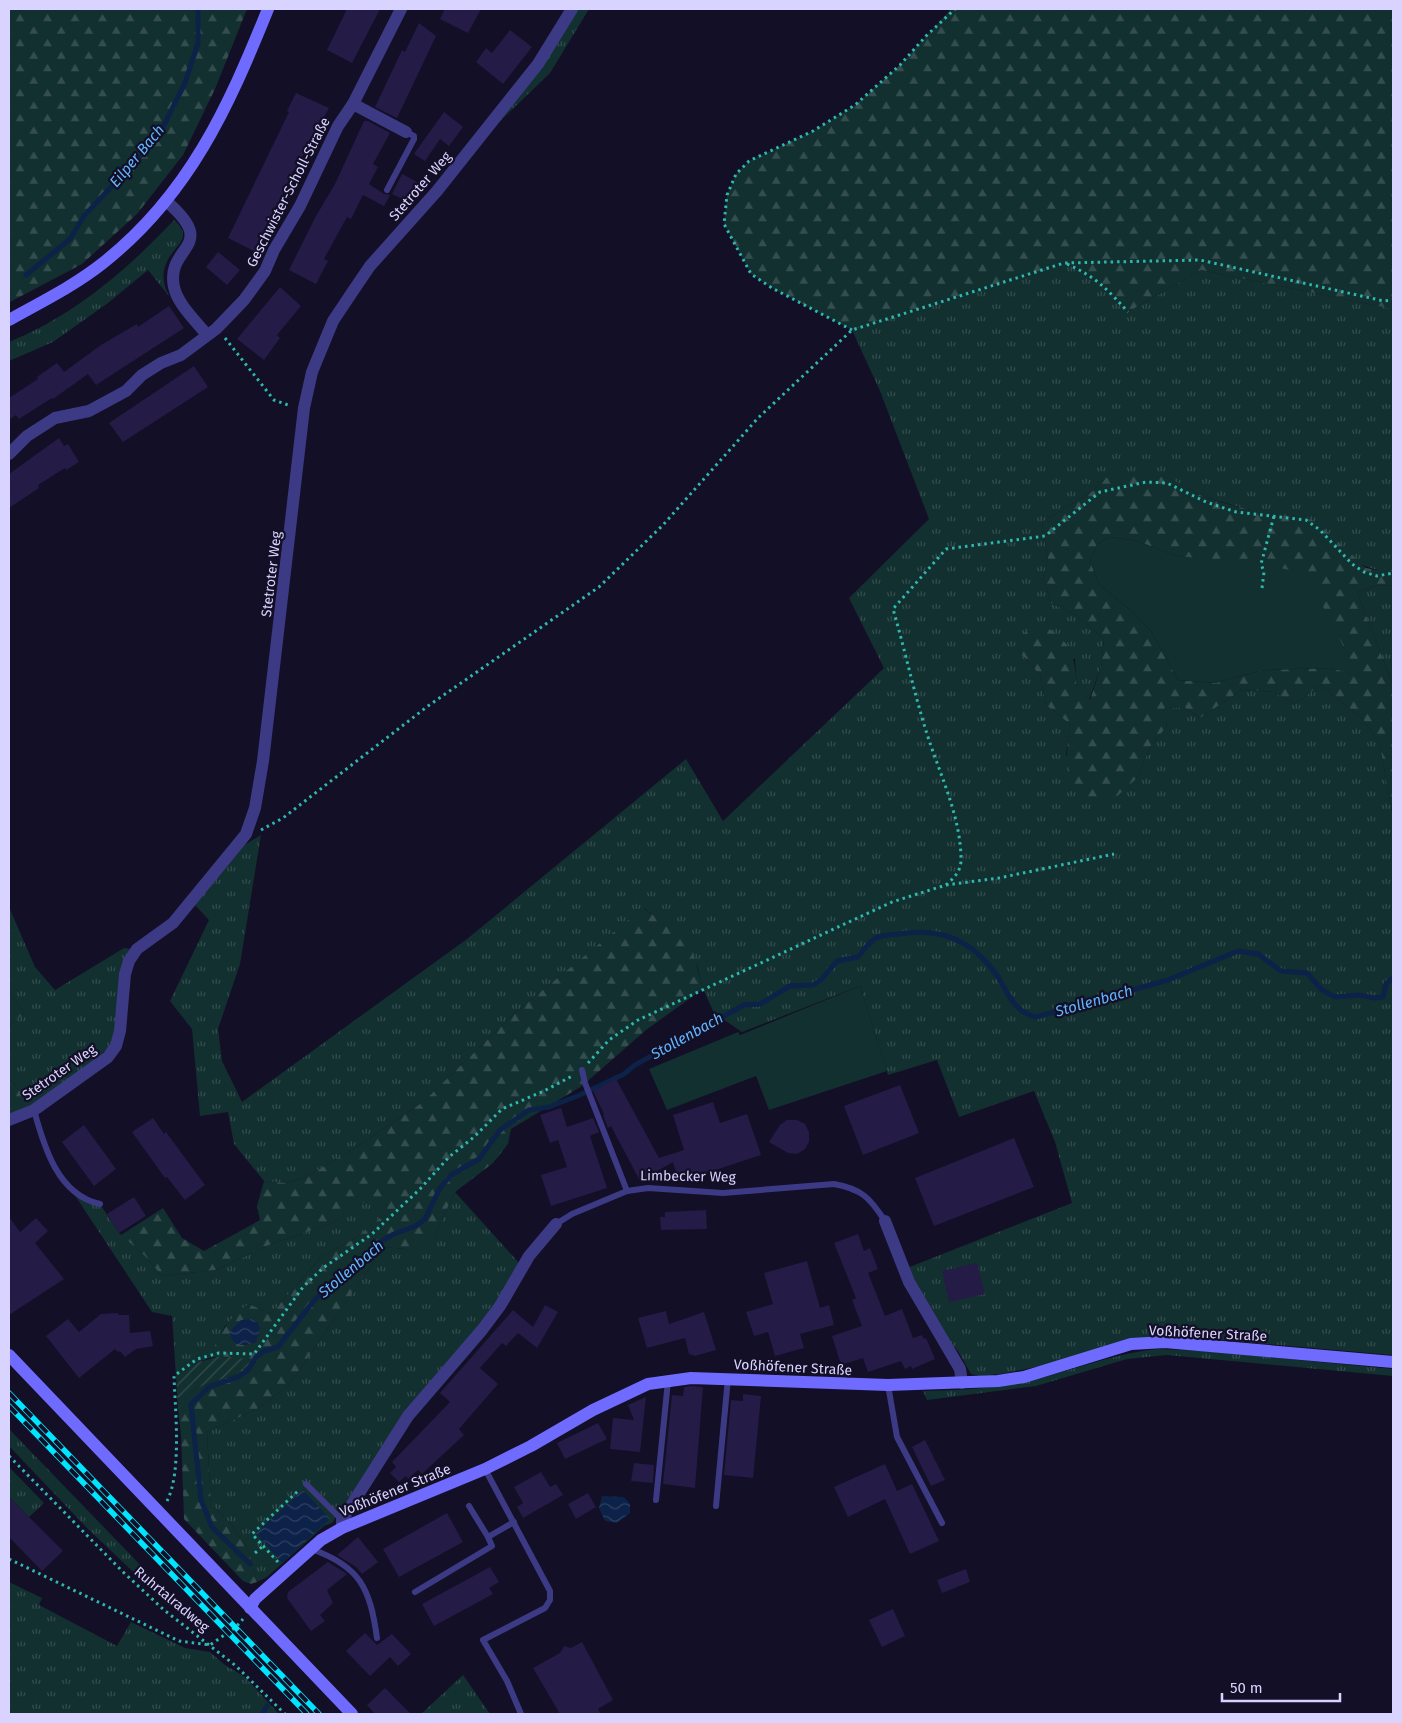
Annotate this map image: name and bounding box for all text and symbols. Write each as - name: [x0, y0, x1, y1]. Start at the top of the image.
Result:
- street label: Geschwister-Scholl-Straße: [243, 114, 334, 270]
- water label: Eilper Bach: [106, 121, 168, 191]
- street label: Stetroter Weg: [386, 148, 456, 224]
- street label: Stetroter Weg: [258, 530, 285, 618]
- water label: Stollenbach: [1052, 981, 1135, 1021]
- water label: Stollenbach: [647, 1009, 726, 1064]
- street label: Stetroter Weg: [19, 1040, 100, 1104]
- street label: Limbecker Weg: [640, 1167, 737, 1186]
- water label: Stollenbach: [314, 1236, 387, 1302]
- street label: Voßhöfener Straße: [1148, 1322, 1268, 1345]
- street label: Voßhöfener Straße: [733, 1356, 853, 1379]
- street label: Voßhöfener Straße: [337, 1460, 453, 1521]
- street label: Ruhrtalradweg: [131, 1563, 213, 1636]
- scale bar: [1222, 1670, 1340, 1702]
- text: 50 m: [1230, 1679, 1263, 1697]

